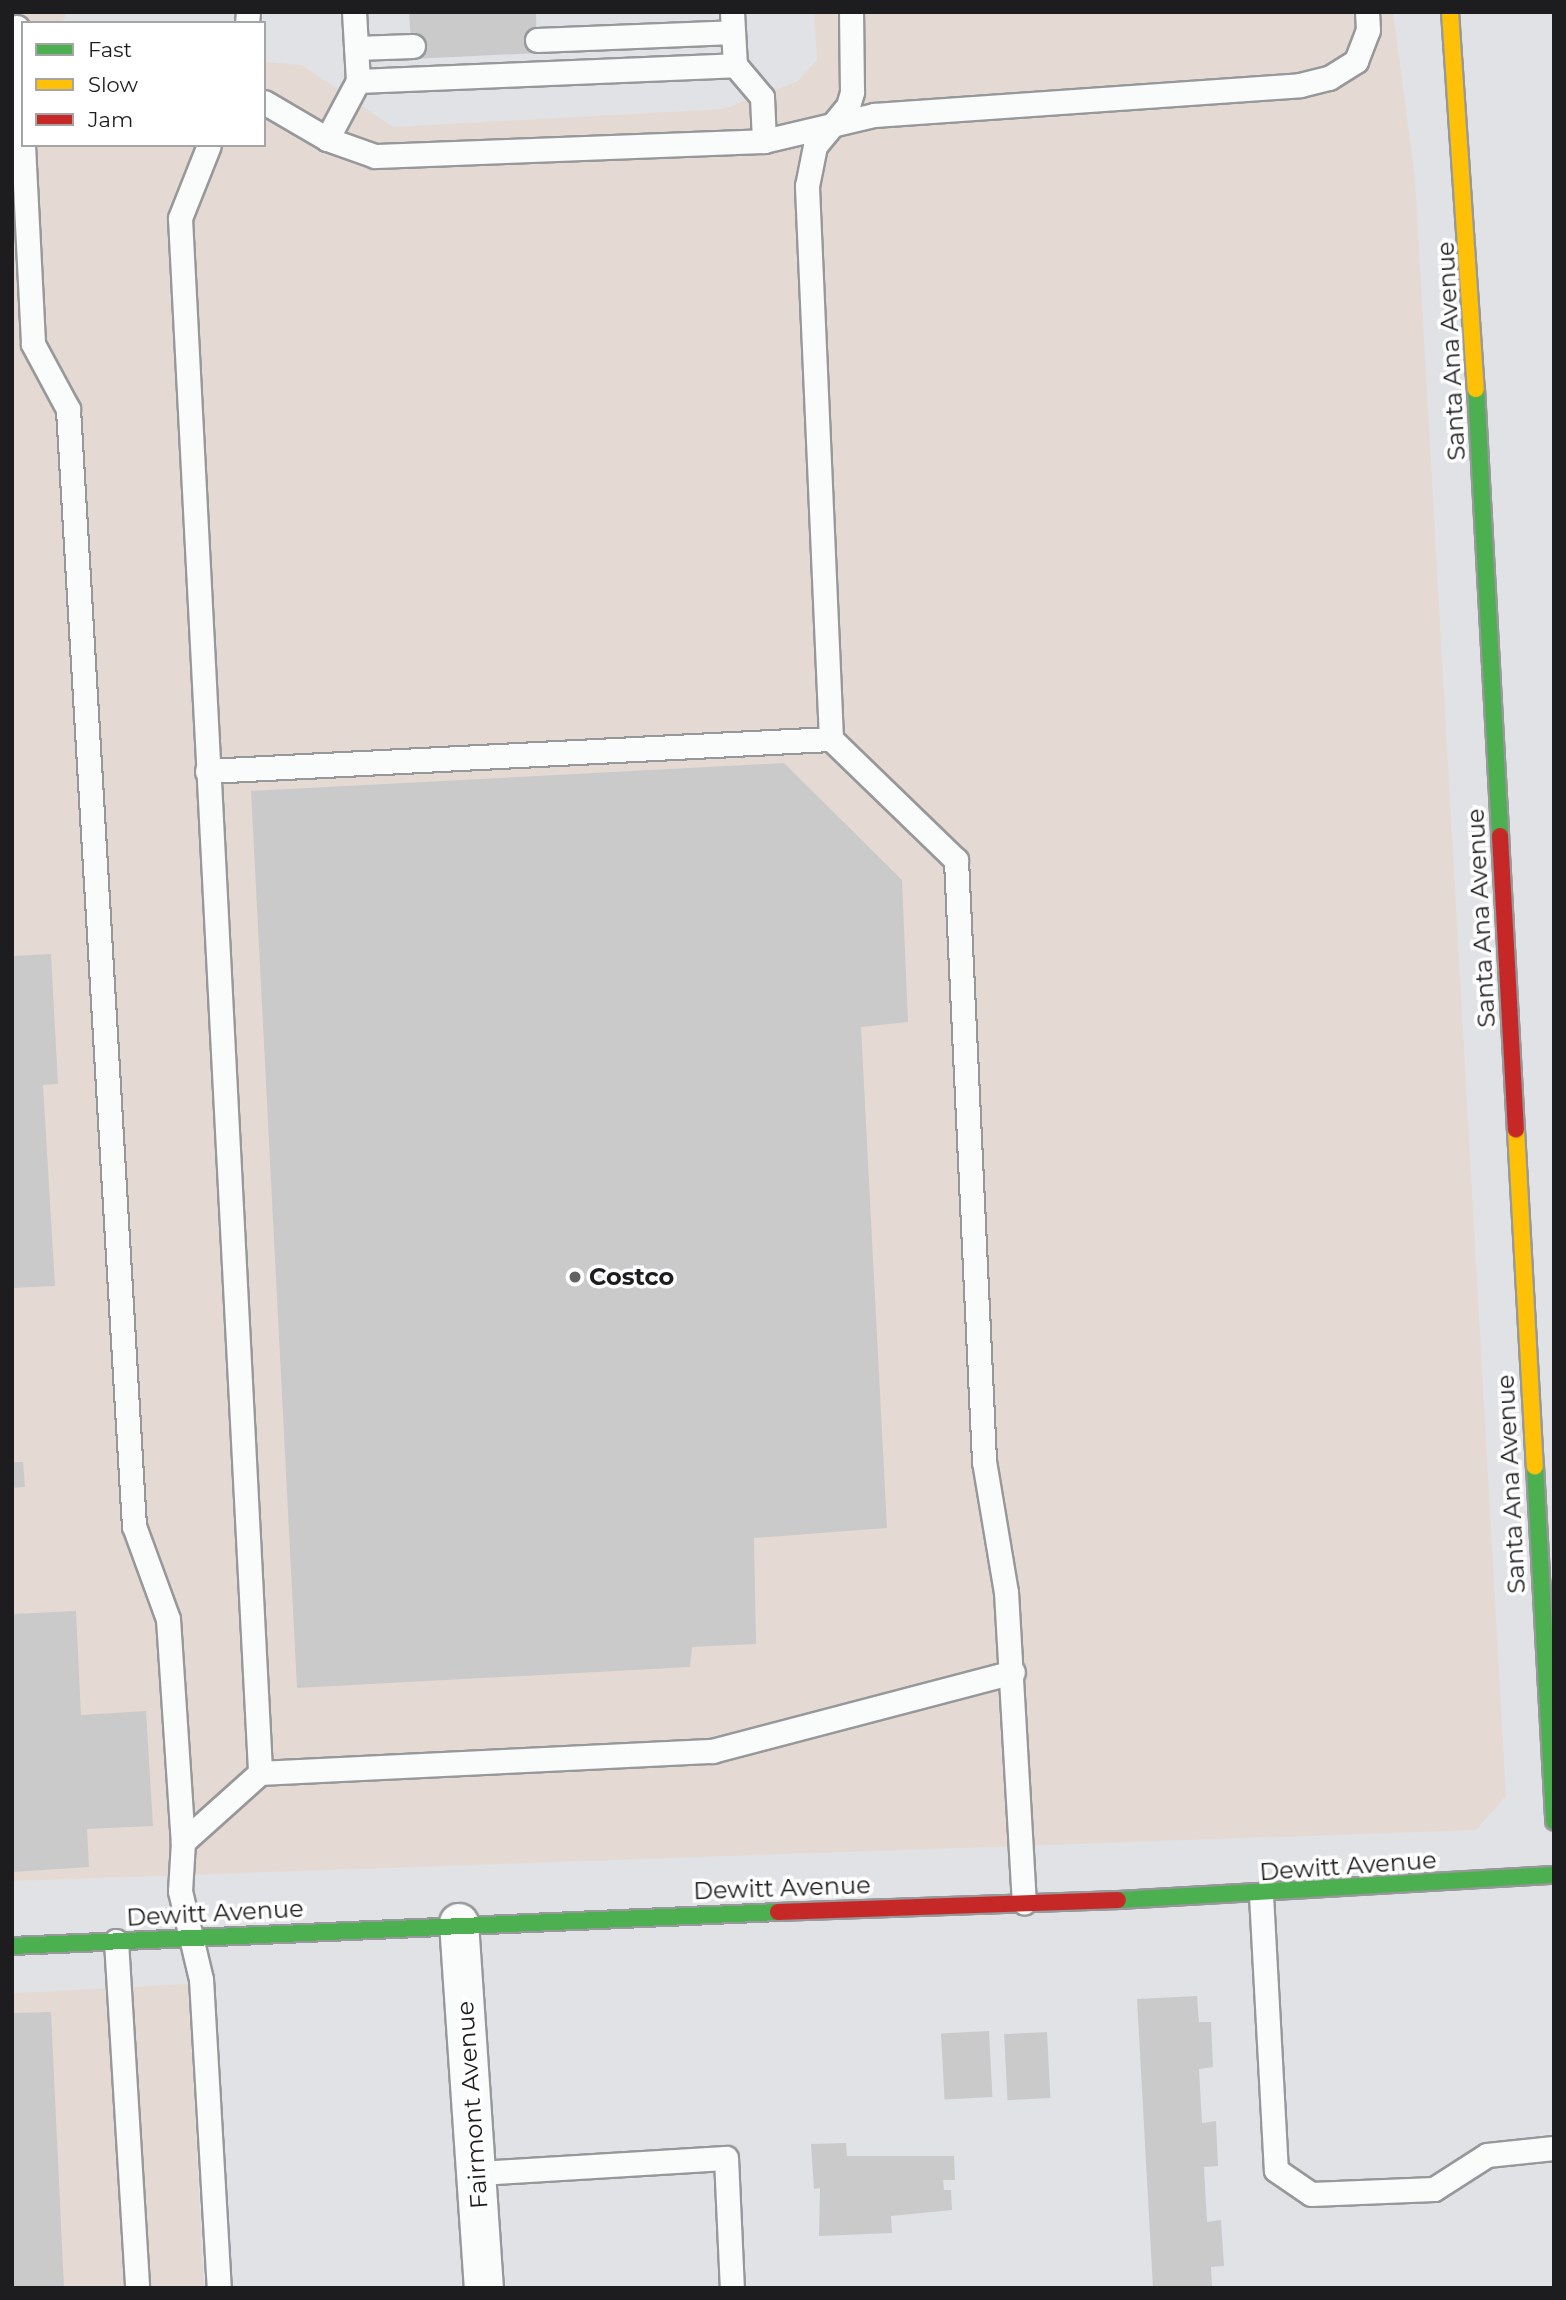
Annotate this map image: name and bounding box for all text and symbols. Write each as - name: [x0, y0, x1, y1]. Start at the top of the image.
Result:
- legend: [21, 21, 266, 147]
- text: Fast: [88, 37, 132, 62]
- text: Slow: [88, 72, 138, 97]
- text: Jam: [88, 107, 133, 132]
- street label: Santa Ana Avenue: [1431, 241, 1471, 461]
- street label: Santa Ana Avenue: [1461, 808, 1501, 1028]
- place label: Costco: [589, 1263, 674, 1291]
- marker: Costco: [567, 1269, 583, 1285]
- street label: Santa Ana Avenue: [1491, 1374, 1531, 1594]
- street label: Dewitt Avenue: [1258, 1845, 1438, 1887]
- street label: Dewitt Avenue: [693, 1871, 871, 1905]
- street label: Dewitt Avenue: [126, 1894, 304, 1932]
- street label: Fairmont Avenue: [450, 2000, 494, 2210]

